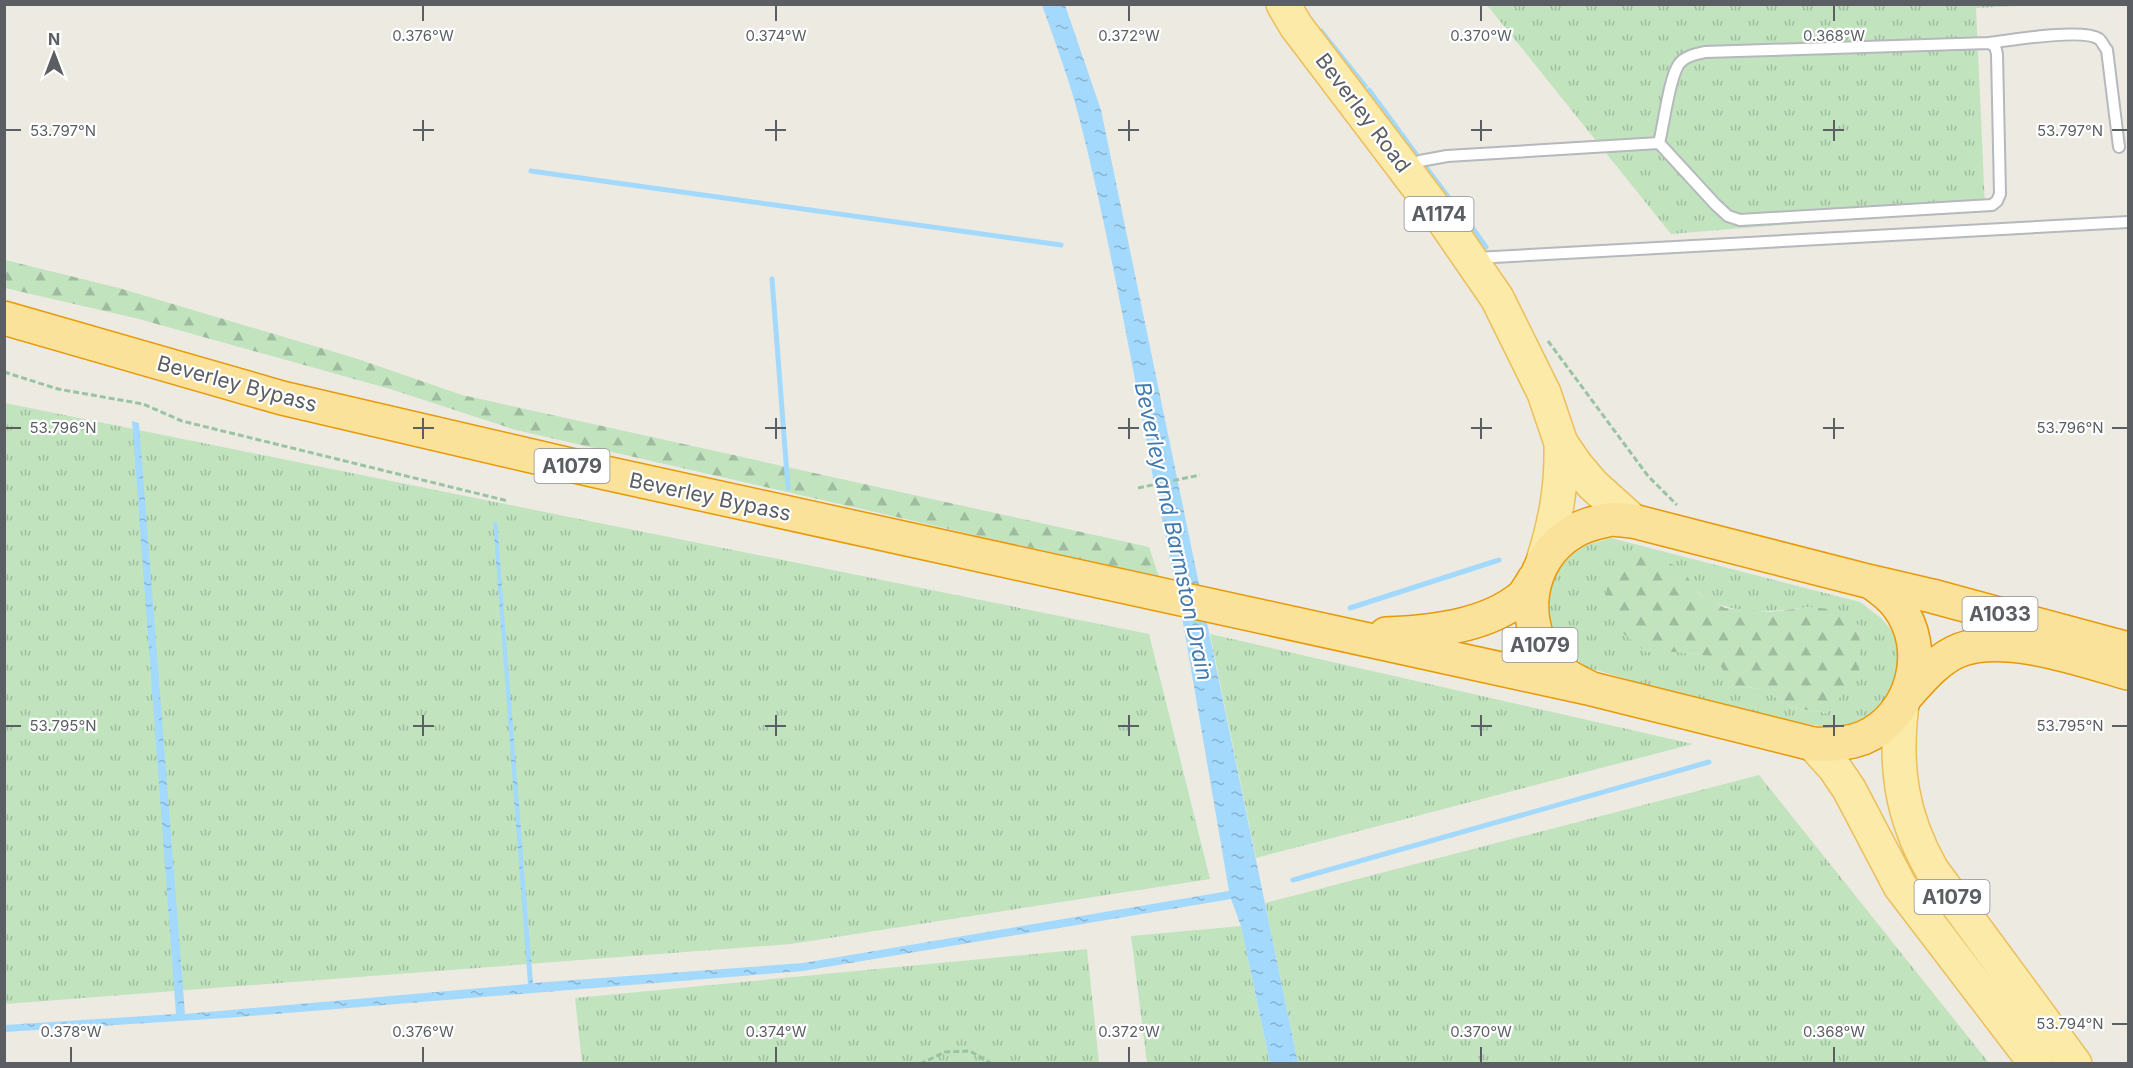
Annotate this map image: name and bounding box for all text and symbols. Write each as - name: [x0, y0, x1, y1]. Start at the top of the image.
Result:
- north arrow: [24, 24, 84, 84]
- text: 0.376°W: [392, 26, 454, 45]
- text: 0.374°W: [746, 26, 807, 45]
- text: 0.372°W: [1098, 26, 1160, 45]
- text: 0.370°W: [1450, 26, 1512, 45]
- text: 0.368°W: [1803, 26, 1865, 45]
- text: N: [48, 29, 60, 49]
- street label: Beverley Road: [1310, 48, 1416, 177]
- text: 53.797°N: [30, 121, 96, 140]
- text: 53.797°N: [2037, 121, 2103, 140]
- road number: A1174: [1404, 197, 1474, 231]
- street label: Beverley Bypass: [154, 350, 320, 417]
- water label: Beverley and Barmston Drain: [1130, 379, 1218, 683]
- text: 53.796°N: [29, 418, 97, 437]
- text: 53.796°N: [2036, 418, 2104, 437]
- road number: A1079: [534, 449, 610, 483]
- street label: Beverley Bypass: [627, 467, 793, 526]
- road number: A1033: [1962, 597, 2038, 631]
- road number: A1079: [1502, 628, 1578, 662]
- text: 53.795°N: [29, 716, 97, 735]
- text: 53.795°N: [2036, 716, 2104, 735]
- road number: A1079: [1914, 880, 1990, 914]
- text: 53.794°N: [2036, 1014, 2104, 1033]
- text: 0.378°W: [40, 1022, 102, 1041]
- text: 0.376°W: [392, 1022, 454, 1041]
- text: 0.374°W: [746, 1022, 807, 1041]
- text: 0.372°W: [1098, 1022, 1160, 1041]
- text: 0.370°W: [1450, 1022, 1512, 1041]
- text: 0.368°W: [1803, 1022, 1865, 1041]

